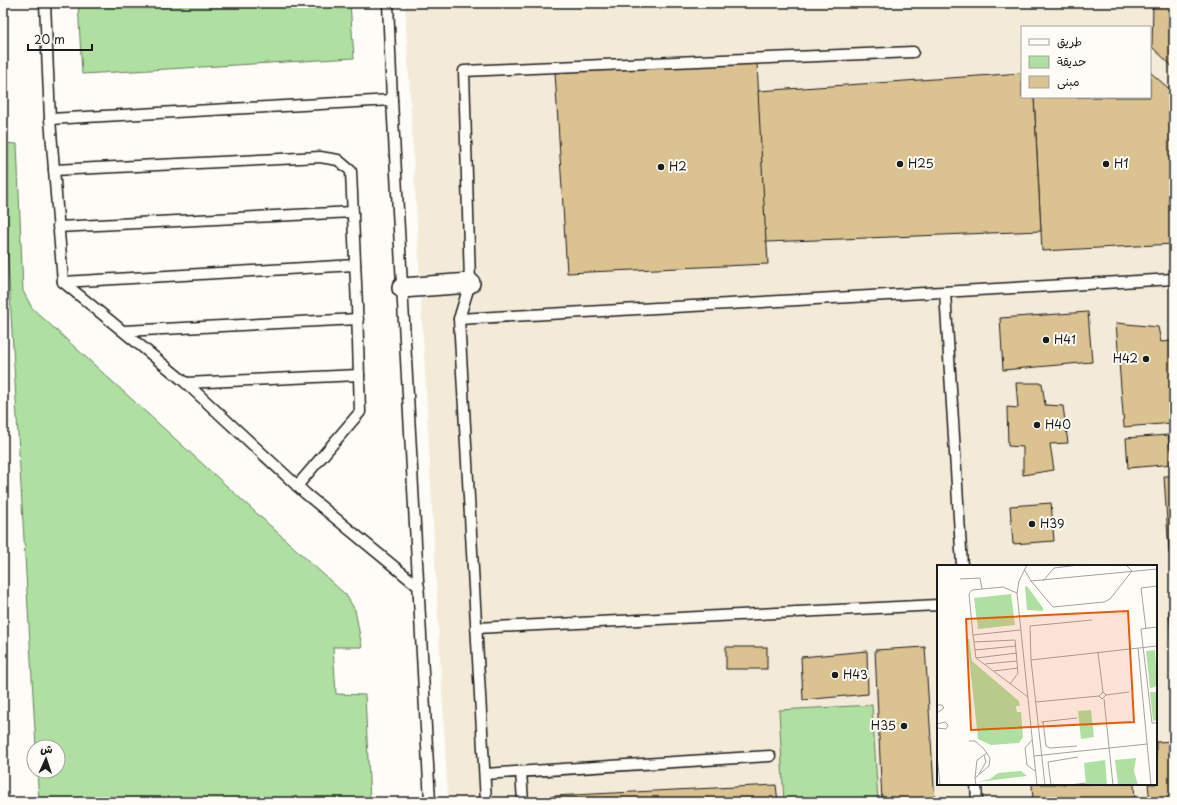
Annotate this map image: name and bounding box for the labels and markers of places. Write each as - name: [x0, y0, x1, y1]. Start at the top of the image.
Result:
- place label: H25: [908, 154, 934, 172]
- place label: H1: [1114, 154, 1129, 172]
- place label: H2: [669, 157, 687, 175]
- marker: H25: [895, 159, 905, 169]
- marker: H1: [1101, 159, 1111, 169]
- marker: H2: [656, 162, 666, 172]
- place label: H41: [1054, 330, 1076, 348]
- marker: H41: [1041, 335, 1051, 345]
- place label: H42: [1113, 349, 1138, 367]
- marker: H42: [1141, 354, 1151, 364]
- place label: H40: [1045, 415, 1071, 433]
- marker: H40: [1032, 420, 1042, 430]
- place label: H39: [1040, 514, 1064, 532]
- marker: H39: [1027, 519, 1037, 529]
- place label: H43: [843, 665, 868, 683]
- marker: H43: [830, 670, 840, 680]
- place label: H35: [871, 716, 896, 734]
- marker: H35: [899, 721, 909, 731]

